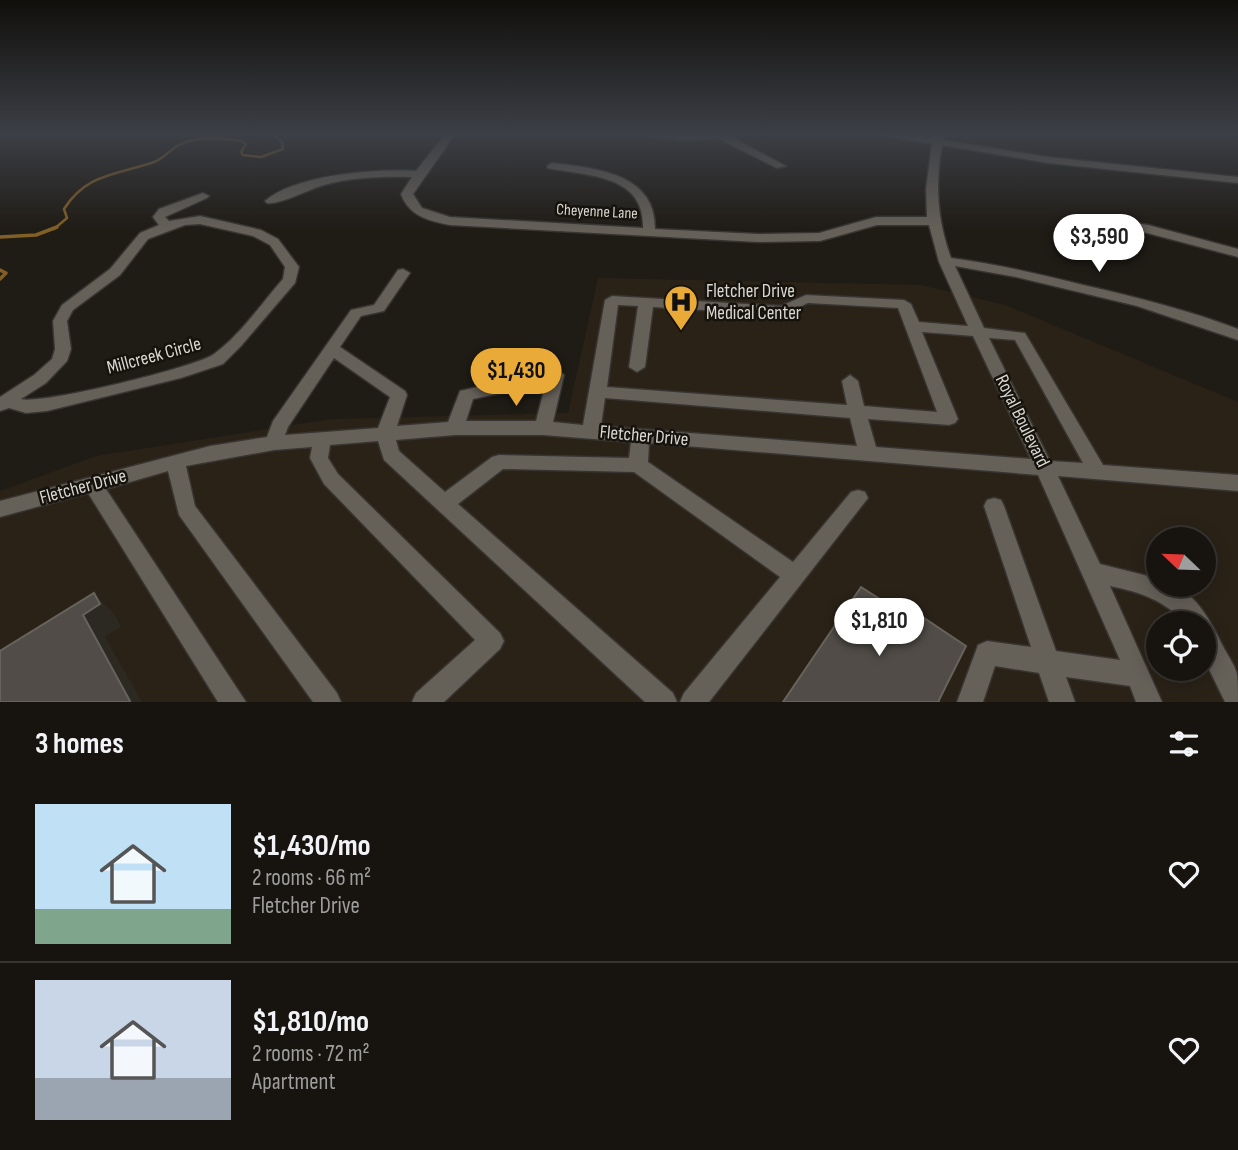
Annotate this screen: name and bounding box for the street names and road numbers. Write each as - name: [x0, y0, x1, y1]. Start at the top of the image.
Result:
- street label: Cheyenne Lane: [556, 200, 638, 224]
- street label: Millcreek Circle: [104, 332, 204, 380]
- street label: Royal Boulevard: [990, 371, 1054, 471]
- street label: Fletcher Drive: [599, 421, 689, 451]
- street label: Fletcher Drive: [37, 464, 129, 510]

